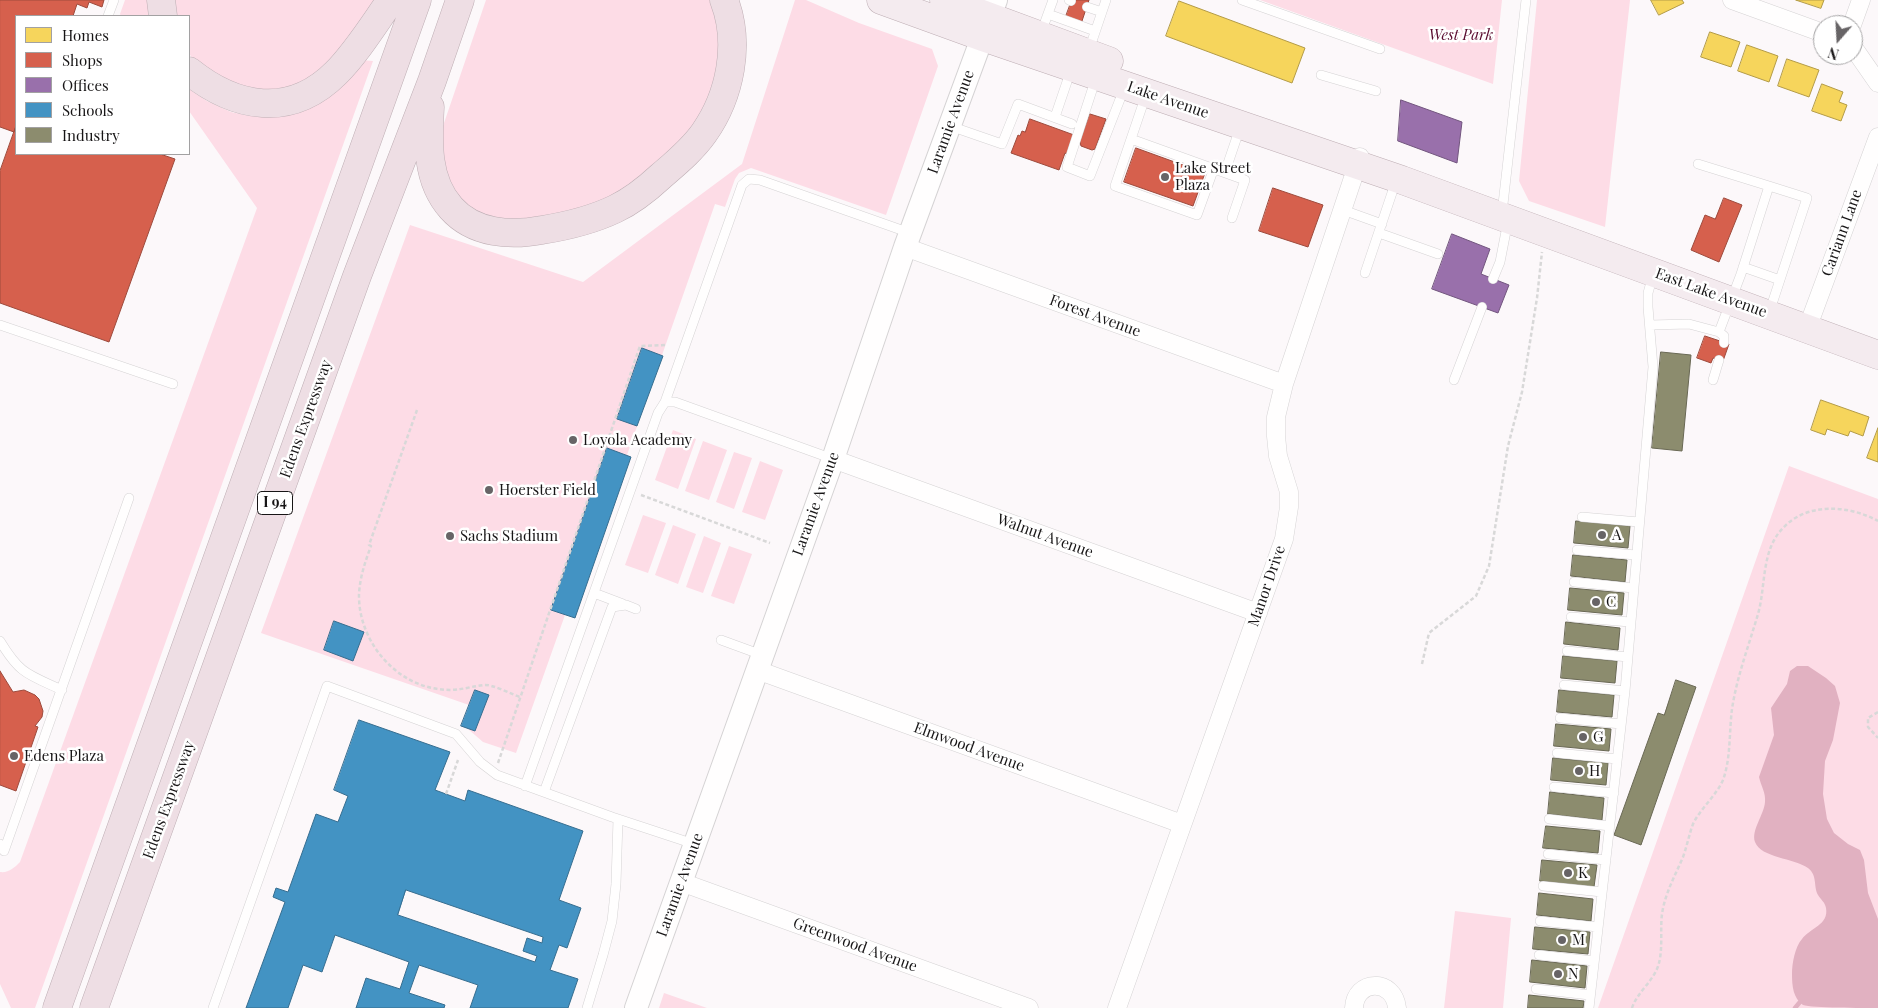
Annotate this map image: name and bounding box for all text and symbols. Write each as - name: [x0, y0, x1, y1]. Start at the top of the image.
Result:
- legend: [15, 15, 190, 155]
- north arrow: [1813, 15, 1863, 65]
- text: Homes: [62, 25, 109, 45]
- park label: West Park: [1429, 26, 1493, 44]
- text: N: [1825, 43, 1841, 64]
- text: Shops: [62, 50, 103, 70]
- street label: Laramie Avenue: [924, 68, 978, 176]
- text: Offices: [62, 75, 109, 95]
- street label: Lake Avenue: [1125, 78, 1211, 122]
- text: Schools: [62, 100, 114, 120]
- text: Industry: [62, 125, 120, 145]
- place label: Lake Street Plaza: [1175, 159, 1251, 194]
- marker: Lake Street Plaza: [1159, 171, 1171, 183]
- street label: Cariann Lane: [1818, 187, 1866, 279]
- street label: East Lake Avenue: [1653, 264, 1769, 322]
- street label: Forest Avenue: [1047, 291, 1143, 341]
- street label: Edens Expressway: [276, 358, 336, 480]
- place label: Loyola Academy: [583, 431, 692, 449]
- marker: Loyola Academy: [567, 434, 579, 446]
- street label: Laramie Avenue: [789, 450, 843, 558]
- place label: Hoerster Field: [499, 481, 596, 499]
- marker: Hoerster Field: [483, 484, 495, 496]
- road number: I 94: [258, 492, 292, 514]
- street label: Walnut Avenue: [995, 510, 1095, 562]
- place label: A: [1612, 526, 1621, 544]
- place label: Sachs Stadium: [460, 527, 558, 545]
- marker: A: [1596, 529, 1608, 541]
- marker: Sachs Stadium: [444, 530, 456, 542]
- street label: Manor Drive: [1245, 543, 1289, 629]
- place label: C: [1606, 593, 1616, 611]
- marker: C: [1590, 596, 1602, 608]
- street label: Elmwood Avenue: [911, 719, 1027, 775]
- place label: G: [1593, 728, 1604, 746]
- marker: G: [1577, 731, 1589, 743]
- street label: Edens Expressway: [139, 739, 199, 861]
- place label: Edens Plaza: [24, 747, 104, 765]
- marker: Edens Plaza: [8, 750, 20, 762]
- place label: H: [1589, 762, 1600, 780]
- marker: H: [1573, 765, 1585, 777]
- street label: Laramie Avenue: [653, 831, 707, 939]
- place label: K: [1578, 864, 1588, 882]
- marker: K: [1562, 867, 1574, 879]
- street label: Greenwood Avenue: [791, 914, 919, 976]
- place label: M: [1572, 931, 1585, 949]
- marker: M: [1556, 934, 1568, 946]
- place label: N: [1568, 965, 1579, 983]
- marker: N: [1552, 968, 1564, 980]

